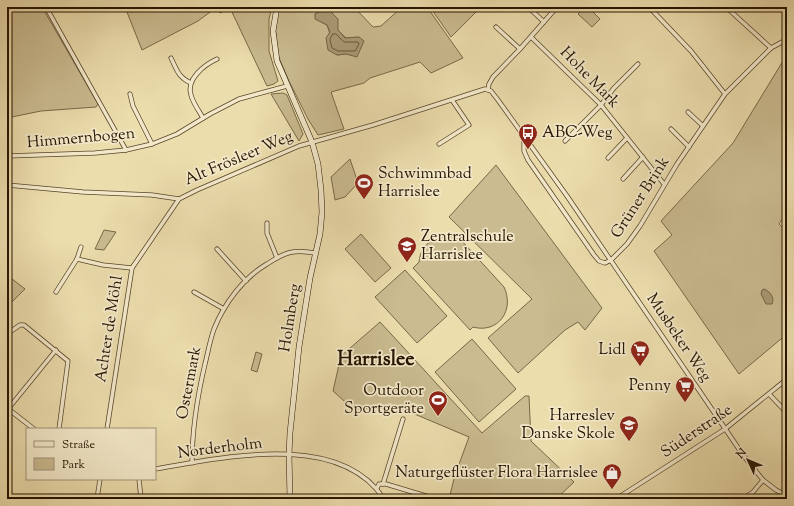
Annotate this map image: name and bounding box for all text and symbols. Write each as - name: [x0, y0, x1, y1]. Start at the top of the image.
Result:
- street label: Hohe Mark: [554, 42, 625, 114]
- bus stop icon: ABC-Weg: [517, 122, 539, 150]
- place label: ABC-Weg: [542, 122, 613, 145]
- street label: Himmernbogen: [26, 123, 137, 155]
- street label: Alt Frösleer Weg: [181, 126, 297, 192]
- street label: Grüner Brink: [606, 152, 676, 243]
- place label: Schwimmbad Harrislee: [378, 163, 472, 204]
- sports icon: Schwimmbad Harrislee: [353, 172, 375, 200]
- place label: Zentralschule Harrislee: [421, 226, 514, 267]
- school or university icon: Zentralschule Harrislee: [396, 235, 418, 263]
- street label: Achter de Möhl: [90, 274, 130, 384]
- street label: Holmberg: [274, 282, 308, 354]
- street label: Musbeker Weg: [640, 289, 716, 387]
- place label: Lidl: [598, 339, 627, 362]
- supermarket icon: Lidl: [629, 339, 651, 367]
- street label: Ostermark: [172, 344, 208, 421]
- district label: Harrislee: [337, 346, 415, 375]
- place label: Penny: [629, 375, 671, 398]
- supermarket icon: Penny: [674, 375, 696, 403]
- place label: Outdoor Sportgeräte: [344, 380, 424, 421]
- sports icon: Outdoor Sportgeräte: [427, 389, 449, 417]
- street label: Süderstraße: [657, 400, 737, 464]
- place label: Harreslev Danske Skole: [521, 405, 616, 446]
- school or university icon: Harreslev Danske Skole: [618, 414, 640, 442]
- legend: [26, 428, 156, 480]
- street label: Norderholm: [176, 432, 264, 466]
- text: Straße: [62, 436, 96, 454]
- north arrow: [728, 440, 768, 480]
- text: N: [732, 445, 750, 463]
- text: Park: [62, 456, 85, 474]
- place label: Naturgeflüster Flora Harrislee: [395, 462, 598, 485]
- shop icon: Naturgeflüster Flora Harrislee: [601, 462, 623, 490]

